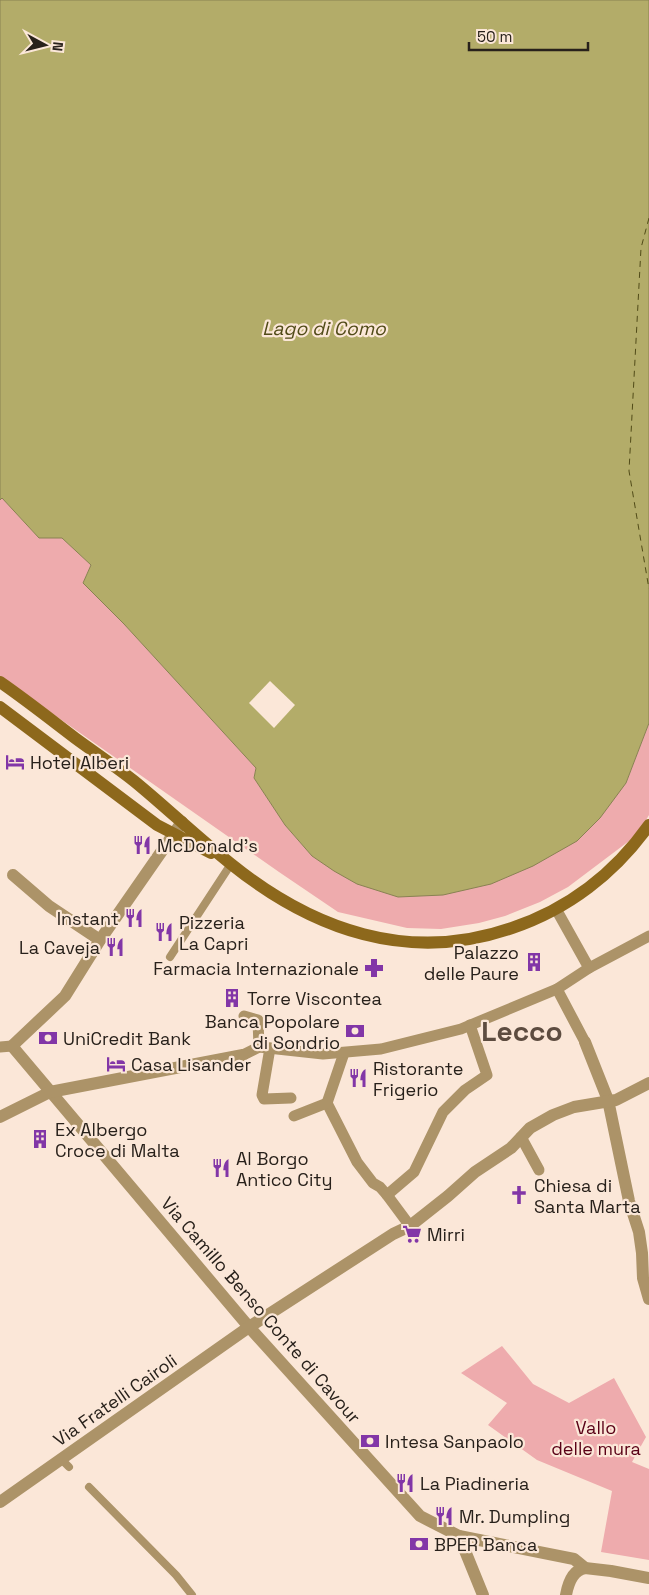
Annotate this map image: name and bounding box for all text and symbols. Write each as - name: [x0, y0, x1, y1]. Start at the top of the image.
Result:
- north arrow: [20, 20, 70, 70]
- scale bar: [469, 20, 588, 52]
- text: 50 m: [477, 27, 512, 46]
- text: N: [48, 41, 67, 52]
- water label: Lago di Como: [262, 316, 387, 341]
- hotel icon: Hotel Alberi: [4, 751, 26, 773]
- place label: Hotel Alberi: [30, 751, 129, 774]
- restaurant icon: McDonald's: [131, 834, 153, 856]
- place label: McDonald's: [157, 834, 258, 857]
- place label: Instant: [57, 907, 119, 930]
- restaurant icon: Instant: [123, 907, 145, 929]
- place label: Pizzeria La Capri: [179, 911, 249, 955]
- restaurant icon: Pizzeria La Capri: [153, 921, 175, 943]
- place label: La Caveja: [19, 936, 100, 959]
- restaurant icon: La Caveja: [104, 936, 126, 958]
- place label: Palazzo delle Paure: [424, 941, 519, 985]
- building icon: Palazzo delle Paure: [523, 951, 545, 973]
- place label: Farmacia Internazionale: [153, 957, 359, 980]
- pharmacy icon: Farmacia Internazionale: [363, 957, 385, 979]
- building icon: Torre Viscontea: [221, 987, 243, 1009]
- place label: Torre Viscontea: [247, 987, 382, 1010]
- place label: Banca Popolare di Sondrio: [205, 1010, 340, 1054]
- district label: Lecco: [481, 1013, 563, 1049]
- bank icon: Banca Popolare di Sondrio: [344, 1020, 366, 1042]
- bank icon: UniCredit Bank: [37, 1027, 59, 1049]
- place label: UniCredit Bank: [63, 1027, 191, 1050]
- hotel icon: Casa Lisander: [105, 1053, 127, 1075]
- place label: Casa Lisander: [131, 1053, 252, 1076]
- place label: Ristorante Frigerio: [373, 1057, 463, 1101]
- restaurant icon: Ristorante Frigerio: [347, 1067, 369, 1089]
- place label: Ex Albergo Croce di Malta: [55, 1118, 180, 1162]
- building icon: Ex Albergo Croce di Malta: [29, 1128, 51, 1150]
- place label: Al Borgo Antico City: [236, 1147, 333, 1191]
- restaurant icon: Al Borgo Antico City: [210, 1157, 232, 1179]
- place label: Chiesa di Santa Marta: [534, 1174, 641, 1218]
- church icon: Chiesa di Santa Marta: [508, 1184, 530, 1206]
- street label: Via Camillo Benso Conte di Cavour: [156, 1192, 366, 1428]
- supermarket icon: Mirri: [401, 1223, 423, 1245]
- place label: Mirri: [427, 1223, 465, 1246]
- street label: Via Fratelli Cairoli: [49, 1349, 181, 1451]
- park label: Vallo delle mura: [551, 1416, 641, 1460]
- bank icon: Intesa Sanpaolo: [359, 1430, 381, 1452]
- place label: Intesa Sanpaolo: [385, 1430, 524, 1453]
- restaurant icon: La Piadineria: [394, 1472, 416, 1494]
- place label: La Piadineria: [420, 1472, 529, 1495]
- restaurant icon: Mr. Dumpling: [433, 1505, 455, 1527]
- place label: Mr. Dumpling: [459, 1505, 570, 1528]
- bank icon: BPER Banca: [408, 1533, 430, 1555]
- place label: BPER Banca: [434, 1533, 537, 1556]

